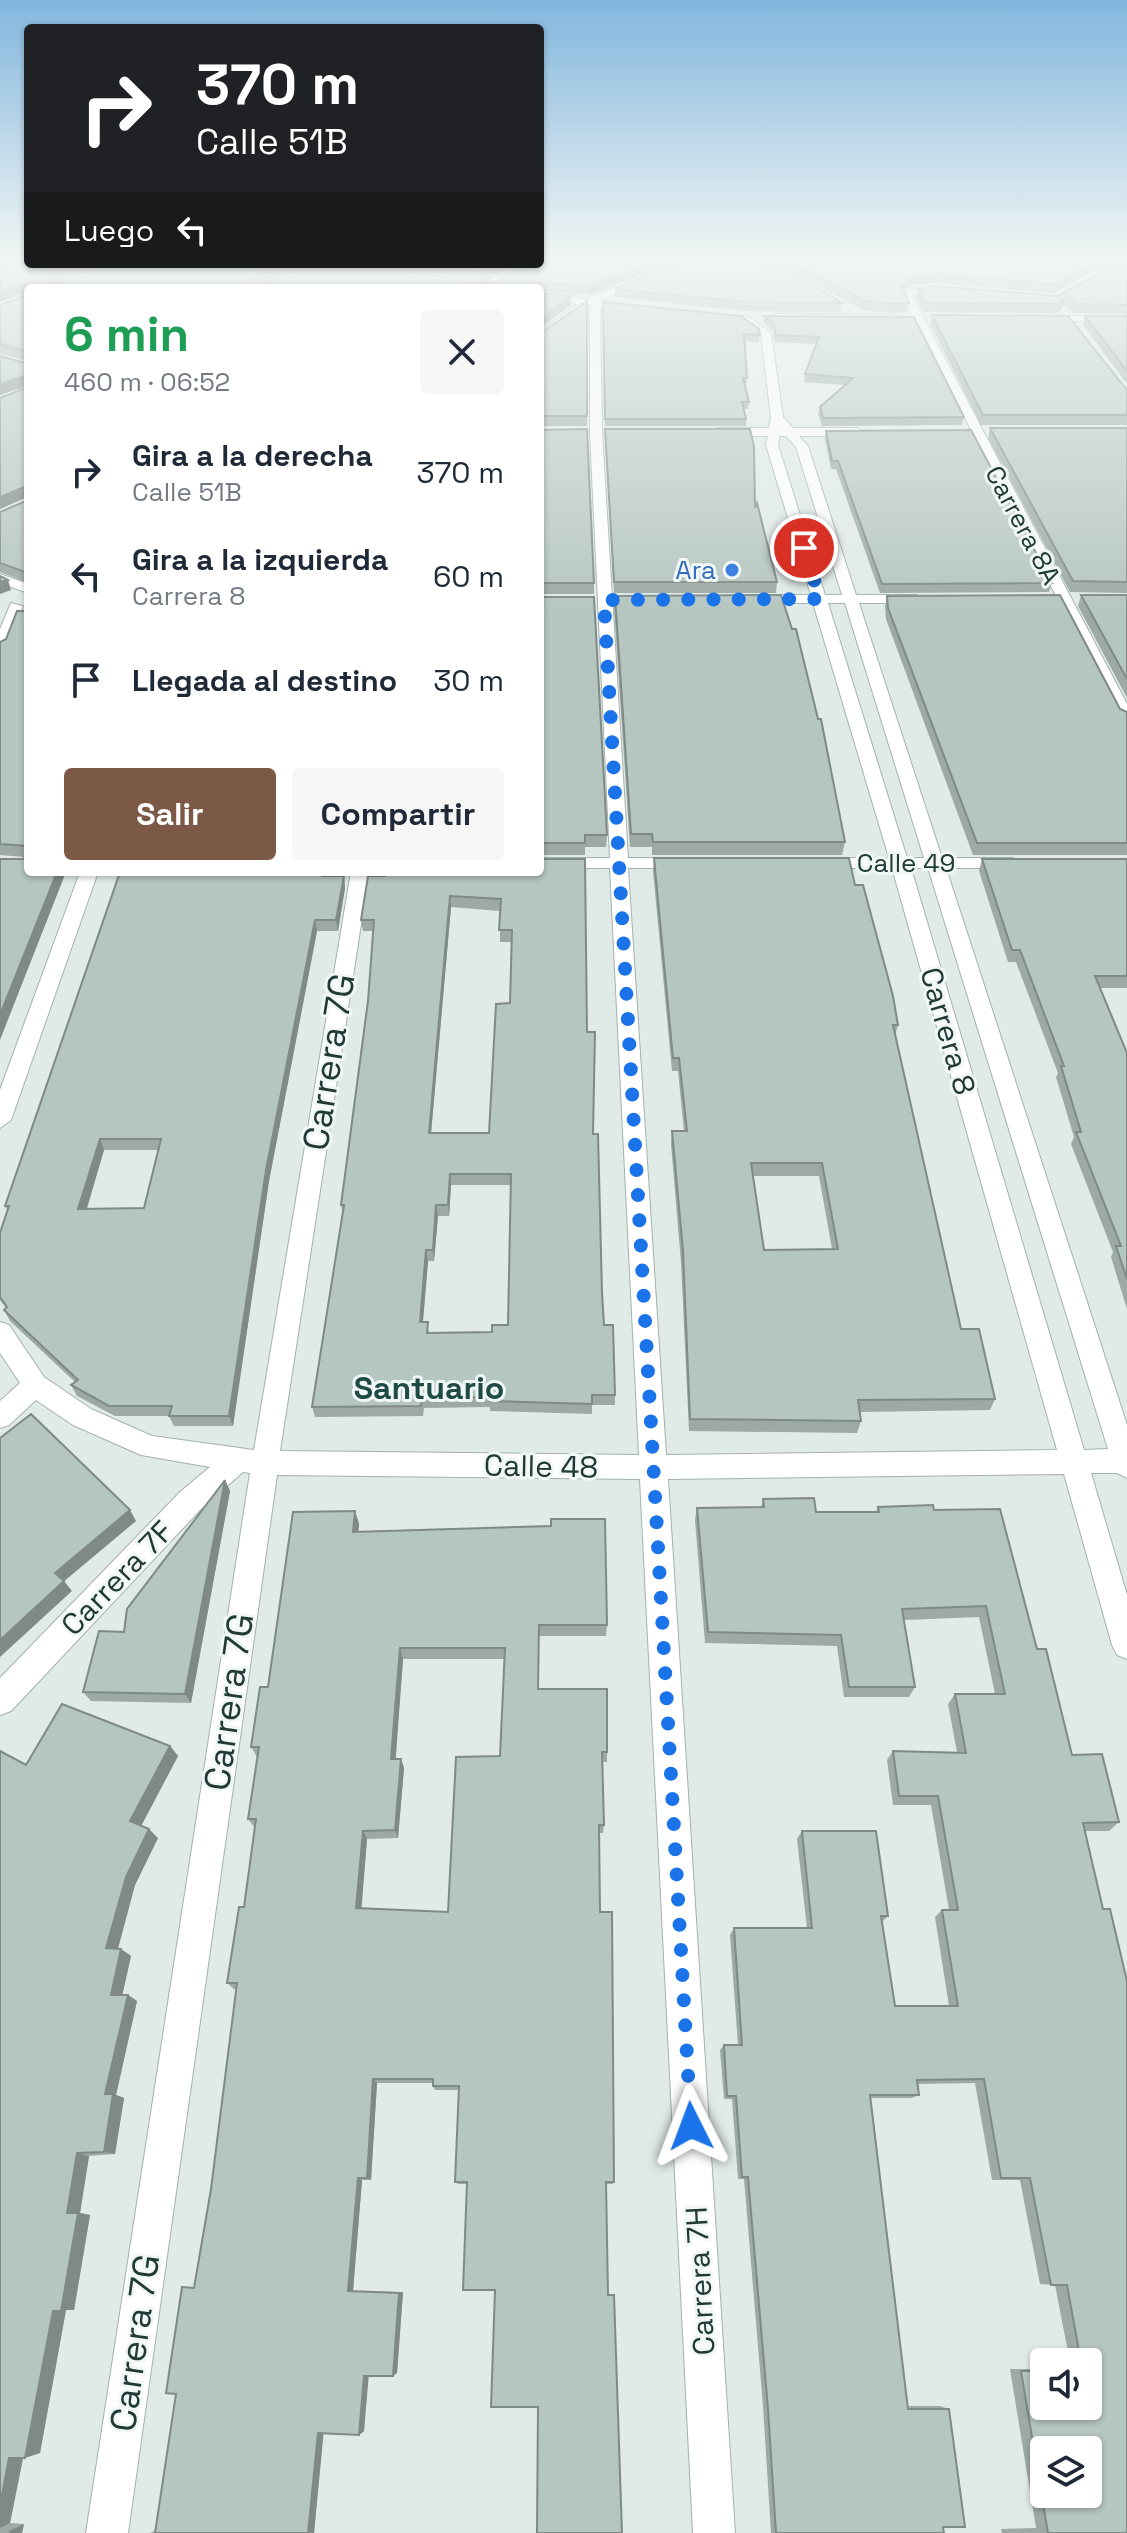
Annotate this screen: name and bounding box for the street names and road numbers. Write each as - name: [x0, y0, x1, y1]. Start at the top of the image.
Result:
- street label: Carrera 8A: [978, 460, 1068, 590]
- street label: Calle 49: [857, 846, 955, 880]
- street label: Carrera 8: [911, 963, 985, 1099]
- street label: Carrera 7G: [292, 970, 366, 1154]
- street label: Calle 48: [484, 1446, 598, 1486]
- street label: Carrera 7F: [53, 1512, 181, 1644]
- street label: Carrera 7G: [194, 1610, 264, 1794]
- street label: Carrera 7H: [677, 2206, 723, 2356]
- street label: Carrera 7G: [100, 2251, 170, 2435]

